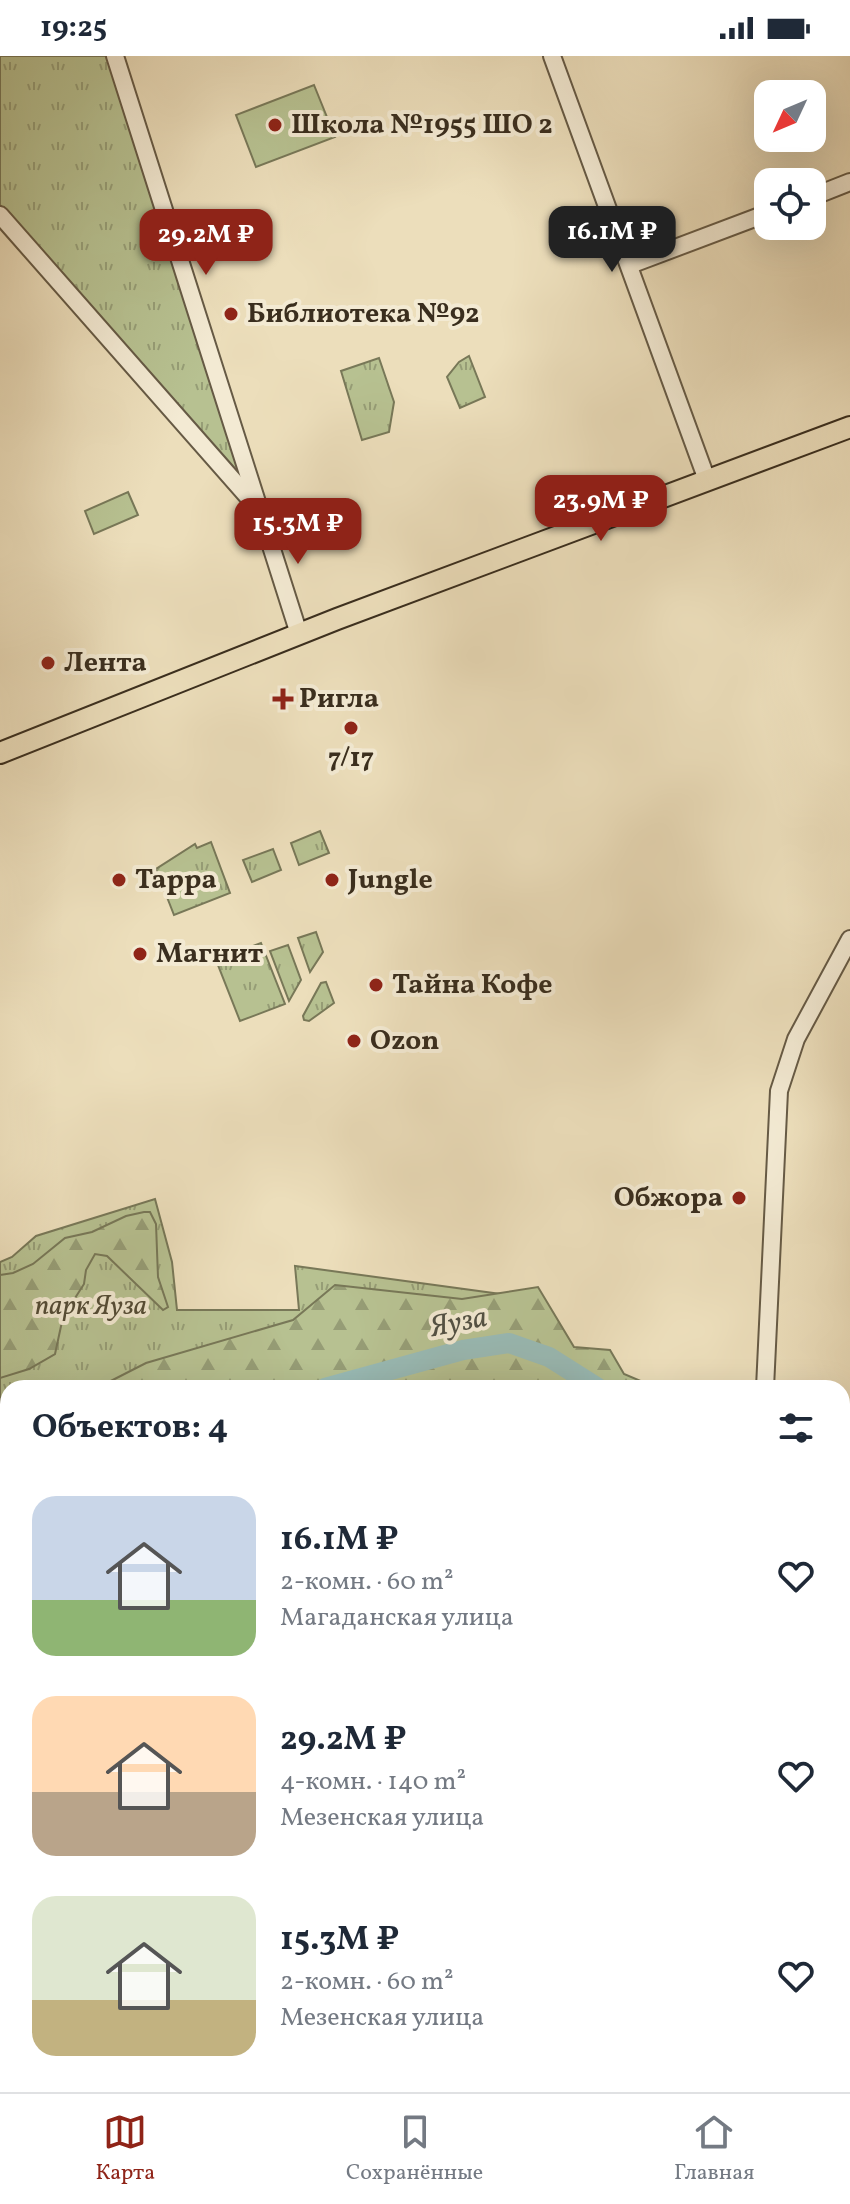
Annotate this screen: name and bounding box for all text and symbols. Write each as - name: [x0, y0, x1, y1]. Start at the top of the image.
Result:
- text: 19:25: [40, 7, 107, 49]
- north arrow: [754, 80, 826, 152]
- map controls: [754, 80, 826, 240]
- place label: Школа №1955 ШО 2: [291, 106, 553, 145]
- marker: Школа №1955 ШО 2: [266, 116, 284, 134]
- button: locate: [754, 168, 826, 240]
- pin: 16.1M ₽: [538, 206, 686, 274]
- pin: 29.2M ₽: [132, 209, 280, 277]
- text: 16.1M ₽: [567, 214, 657, 250]
- text: 29.2M ₽: [158, 217, 254, 253]
- place label: Библиотека №92: [247, 295, 480, 334]
- marker: Библиотека №92: [222, 305, 240, 323]
- pin: 23.9M ₽: [527, 475, 675, 543]
- text: 23.9M ₽: [553, 483, 649, 519]
- pin: 15.3M ₽: [224, 498, 372, 566]
- text: 15.3M ₽: [252, 506, 344, 542]
- place label: Лента: [64, 644, 147, 683]
- marker: Лента: [39, 654, 57, 672]
- place label: Ригла: [299, 680, 379, 719]
- marker: Ригла: [274, 690, 292, 708]
- marker: 7/17: [342, 719, 360, 737]
- place label: 7/17: [328, 739, 374, 778]
- place label: Тарра: [135, 861, 217, 900]
- place label: Jungle: [347, 861, 433, 900]
- marker: Тарра: [110, 871, 128, 889]
- marker: Jungle: [323, 871, 341, 889]
- place label: Магнит: [156, 935, 264, 974]
- marker: Магнит: [131, 945, 149, 963]
- place label: Тайна Кофе: [392, 966, 553, 1005]
- marker: Тайна Кофе: [367, 976, 385, 994]
- place label: Ozon: [370, 1022, 440, 1061]
- marker: Ozon: [345, 1032, 363, 1050]
- place label: Обжора: [614, 1179, 723, 1218]
- marker: Обжора: [730, 1189, 748, 1207]
- park label: парк Яуза: [35, 1287, 147, 1326]
- water label: Яуза: [425, 1297, 491, 1349]
- text: Объектов: 4: [32, 1405, 228, 1452]
- icon: filters: [774, 1406, 818, 1450]
- text: 16.1M ₽: [280, 1517, 399, 1564]
- icon: home: [96, 1528, 192, 1624]
- icon: heart: [774, 1554, 818, 1598]
- text: 2-комн. · 60 m²: [280, 1564, 454, 1600]
- text: Магаданская улица: [280, 1600, 514, 1636]
- text: 29.2M ₽: [280, 1717, 407, 1764]
- icon: home: [96, 1728, 192, 1824]
- icon: heart: [774, 1754, 818, 1798]
- text: 4-комн. · 140 m²: [280, 1764, 466, 1800]
- text: Мезенская улица: [280, 1800, 484, 1836]
- text: 15.3M ₽: [280, 1917, 399, 1964]
- icon: home: [96, 1928, 192, 2024]
- icon: heart: [774, 1954, 818, 1998]
- text: 2-комн. · 60 m²: [280, 1964, 454, 2000]
- text: Мезенская улица: [280, 2000, 484, 2036]
- tab: Карта: [95, 2110, 155, 2189]
- tab: Сохранённые: [346, 2110, 483, 2189]
- tab: Главная: [674, 2110, 755, 2189]

